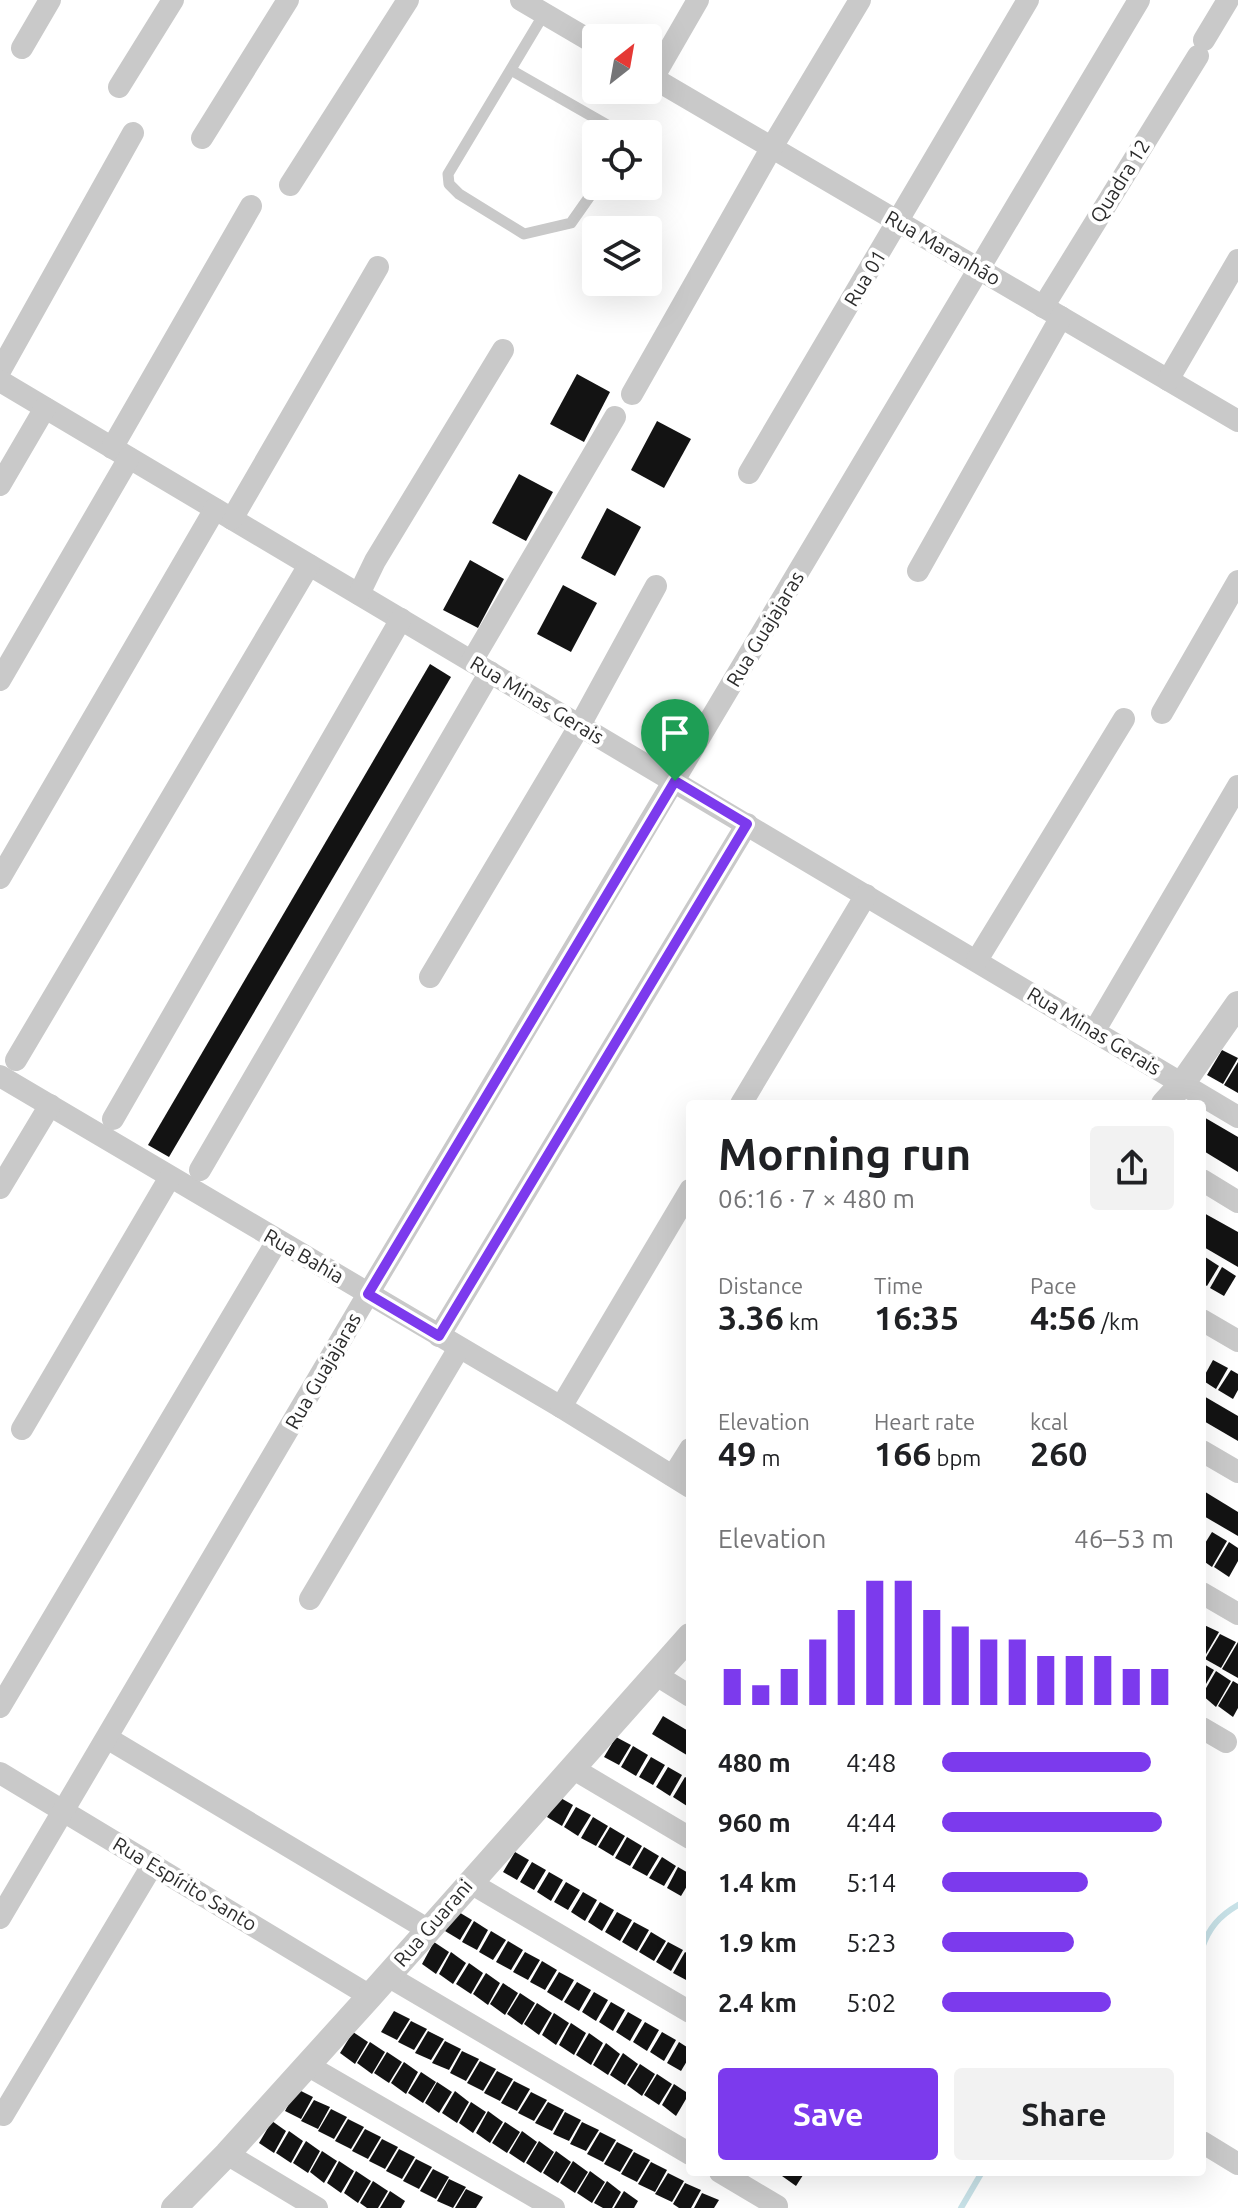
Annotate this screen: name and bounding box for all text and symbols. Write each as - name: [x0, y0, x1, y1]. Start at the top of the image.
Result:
- north arrow: [582, 24, 662, 104]
- map controls: [582, 24, 662, 296]
- button: locate: [582, 120, 662, 200]
- street label: Quadra 12: [1085, 135, 1154, 227]
- street label: Rua Maranhão: [882, 205, 1005, 290]
- button: layers: [582, 216, 662, 296]
- street label: Rua 01: [839, 246, 890, 310]
- street label: Rua Guajajaras: [721, 567, 808, 691]
- street label: Rua Minas Gerais: [466, 651, 608, 748]
- pin: [641, 699, 709, 781]
- icon: arrive: [653, 711, 697, 755]
- street label: Rua Minas Gerais: [1023, 982, 1165, 1079]
- button: share: [1090, 1126, 1174, 1210]
- text: Morning run: [718, 1129, 971, 1178]
- text: 06:16 · 7 × 480 m: [718, 1184, 915, 1213]
- street label: Rua Bahia: [260, 1224, 348, 1288]
- text: Distance: [718, 1273, 803, 1298]
- text: Time: [874, 1273, 923, 1298]
- text: Pace: [1030, 1273, 1077, 1298]
- text: 3.36: [718, 1298, 784, 1336]
- text: 16:35: [874, 1298, 959, 1336]
- text: 4:56: [1030, 1298, 1096, 1336]
- street label: Rua Guajajaras: [280, 1308, 365, 1433]
- text: km: [784, 1309, 819, 1334]
- text: /km: [1096, 1309, 1139, 1334]
- text: Elevation: [718, 1409, 810, 1434]
- text: Heart rate: [874, 1409, 975, 1434]
- text: kcal: [1030, 1409, 1068, 1434]
- text: 49: [718, 1434, 756, 1472]
- text: 166: [874, 1434, 932, 1472]
- text: 260: [1030, 1434, 1088, 1472]
- text: m: [756, 1445, 780, 1470]
- text: bpm: [932, 1445, 981, 1470]
- text: Elevation: [718, 1524, 826, 1553]
- text: 46–53 m: [1074, 1524, 1174, 1553]
- text: 480 m: [718, 1748, 791, 1777]
- text: 4:48: [846, 1748, 896, 1777]
- text: 960 m: [718, 1808, 791, 1837]
- text: 4:44: [846, 1808, 896, 1837]
- street label: Rua Espírito Santo: [109, 1832, 261, 1936]
- text: 1.4 km: [718, 1868, 797, 1897]
- text: 5:14: [846, 1868, 896, 1897]
- street label: Rua Guarani: [389, 1874, 477, 1971]
- text: 1.9 km: [718, 1928, 797, 1957]
- text: 5:23: [846, 1928, 896, 1957]
- text: 2.4 km: [718, 1988, 797, 2017]
- text: 5:02: [846, 1988, 896, 2017]
- button: Save: [718, 2068, 938, 2160]
- button: Share: [954, 2068, 1174, 2160]

